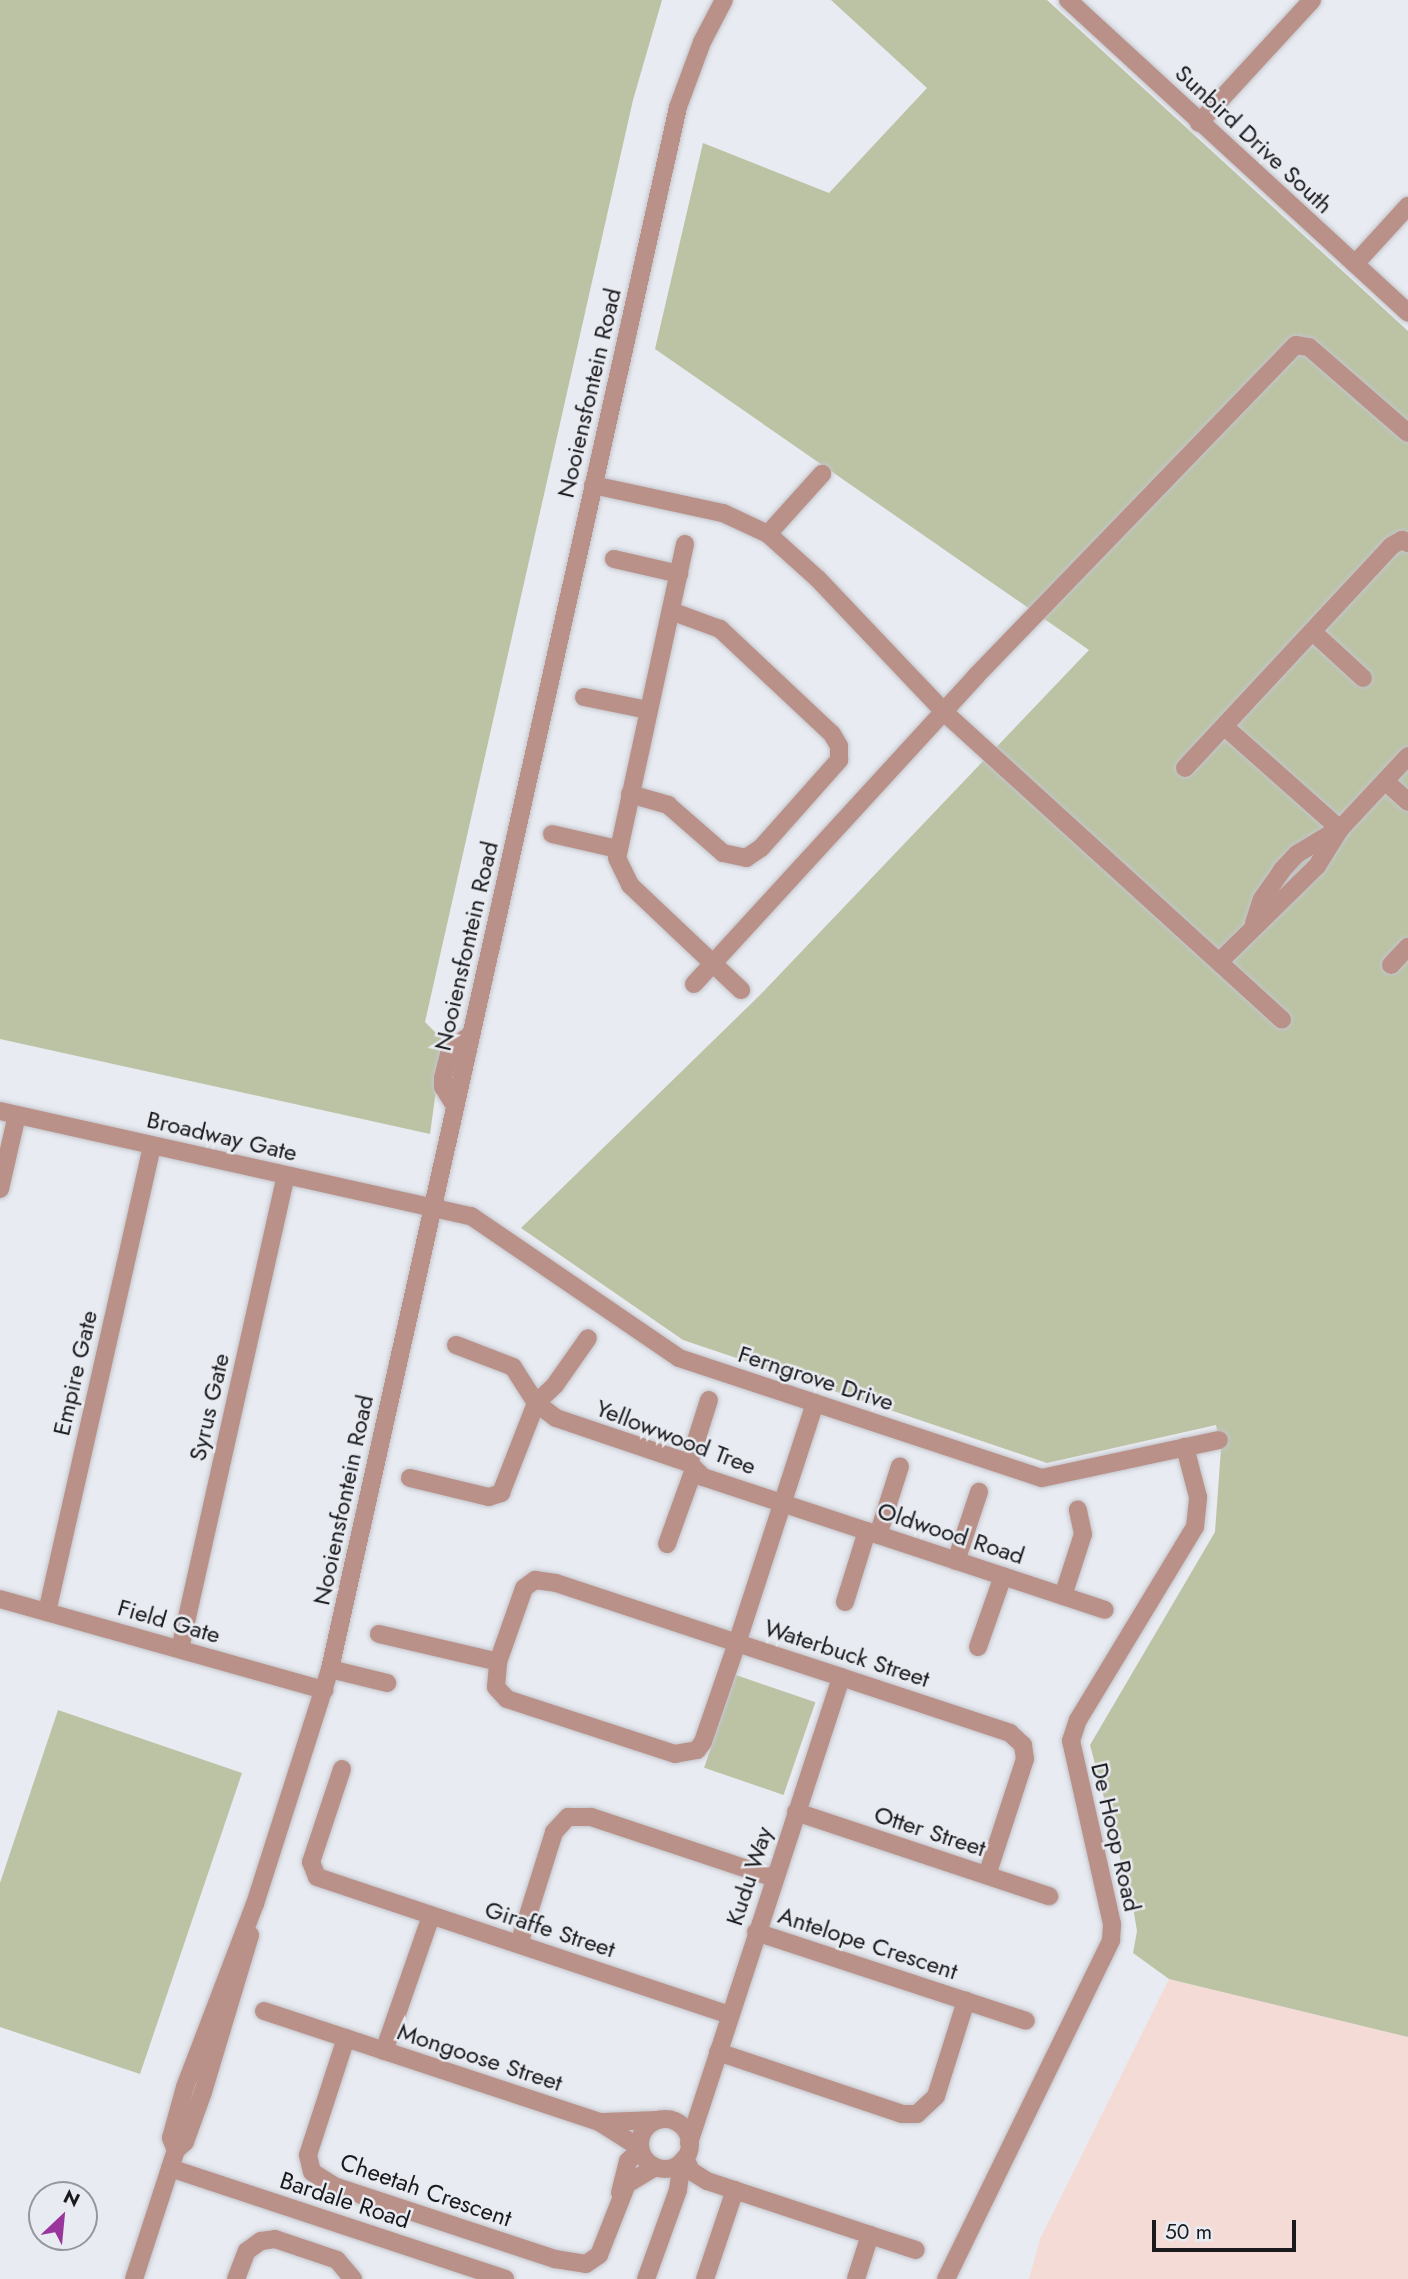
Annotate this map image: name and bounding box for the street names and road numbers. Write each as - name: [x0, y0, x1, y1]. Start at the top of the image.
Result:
- street label: Sunbird Drive South: [1169, 59, 1339, 219]
- street label: Nooiensfontein Road: [551, 285, 627, 501]
- street label: Nooiensfontein Road: [428, 838, 504, 1054]
- street label: Broadway Gate: [144, 1105, 300, 1167]
- street label: Empire Gate: [47, 1308, 103, 1438]
- street label: Ferngrove Drive: [735, 1339, 897, 1417]
- street label: Syrus Gate: [183, 1350, 235, 1464]
- street label: Nooiensfontein Road: [307, 1392, 379, 1608]
- street label: Yellowwood Tree: [592, 1393, 760, 1481]
- street label: Oldwood Road: [874, 1496, 1028, 1570]
- street label: Field Gate: [114, 1593, 224, 1649]
- street label: Waterbuck Street: [761, 1613, 933, 1693]
- street label: De Hoop Road: [1085, 1760, 1147, 1914]
- street label: Otter Street: [871, 1799, 989, 1863]
- street label: Kudu Way: [720, 1823, 778, 1929]
- street label: Giraffe Street: [481, 1894, 619, 1964]
- street label: Antelope Crescent: [775, 1900, 961, 1986]
- street label: Mongoose Street: [394, 2017, 566, 2097]
- street label: Cheetah Crescent: [336, 2147, 516, 2233]
- street label: Bardale Road: [276, 2165, 414, 2235]

